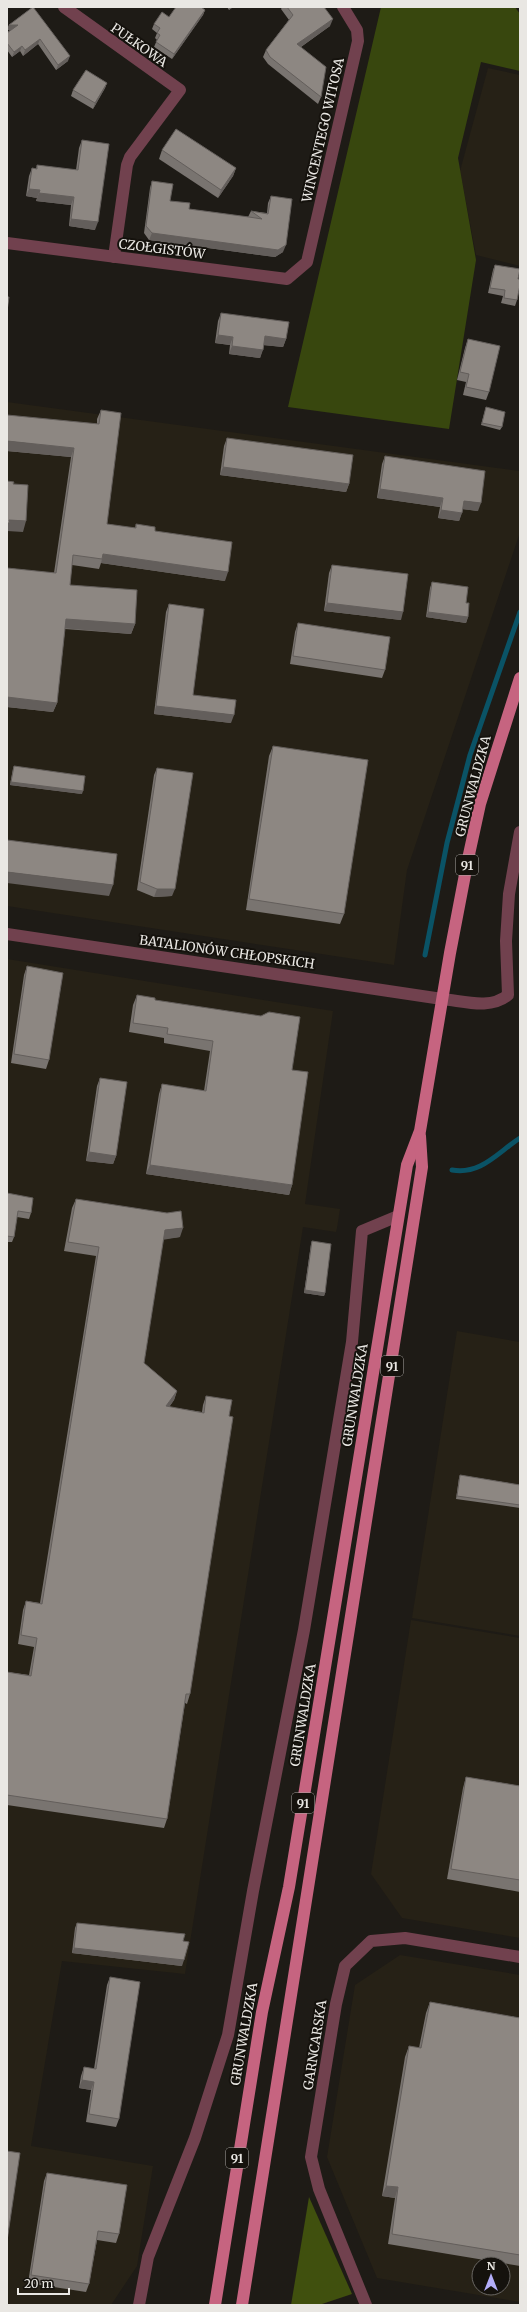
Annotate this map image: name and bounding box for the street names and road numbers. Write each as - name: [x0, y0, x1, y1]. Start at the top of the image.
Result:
- street label: PUŁKOWA: [107, 19, 171, 71]
- street label: WINCENTEGO WITOSA: [298, 55, 348, 205]
- street label: CZOŁGISTÓW: [118, 234, 207, 263]
- street label: GRUNWALDZKA: [451, 733, 495, 838]
- road number: 91: [456, 855, 478, 875]
- street label: BATALIONÓW CHŁOPSKICH: [138, 930, 316, 973]
- street label: GRUNWALDZKA: [338, 1341, 372, 1448]
- road number: 91: [381, 1356, 403, 1376]
- street label: GRUNWALDZKA: [286, 1661, 320, 1768]
- road number: 91: [292, 1793, 314, 1813]
- street label: GRUNWALDZKA: [227, 1980, 262, 2087]
- street label: GARNCARSKA: [299, 1998, 331, 2091]
- road number: 91: [226, 2148, 248, 2168]

